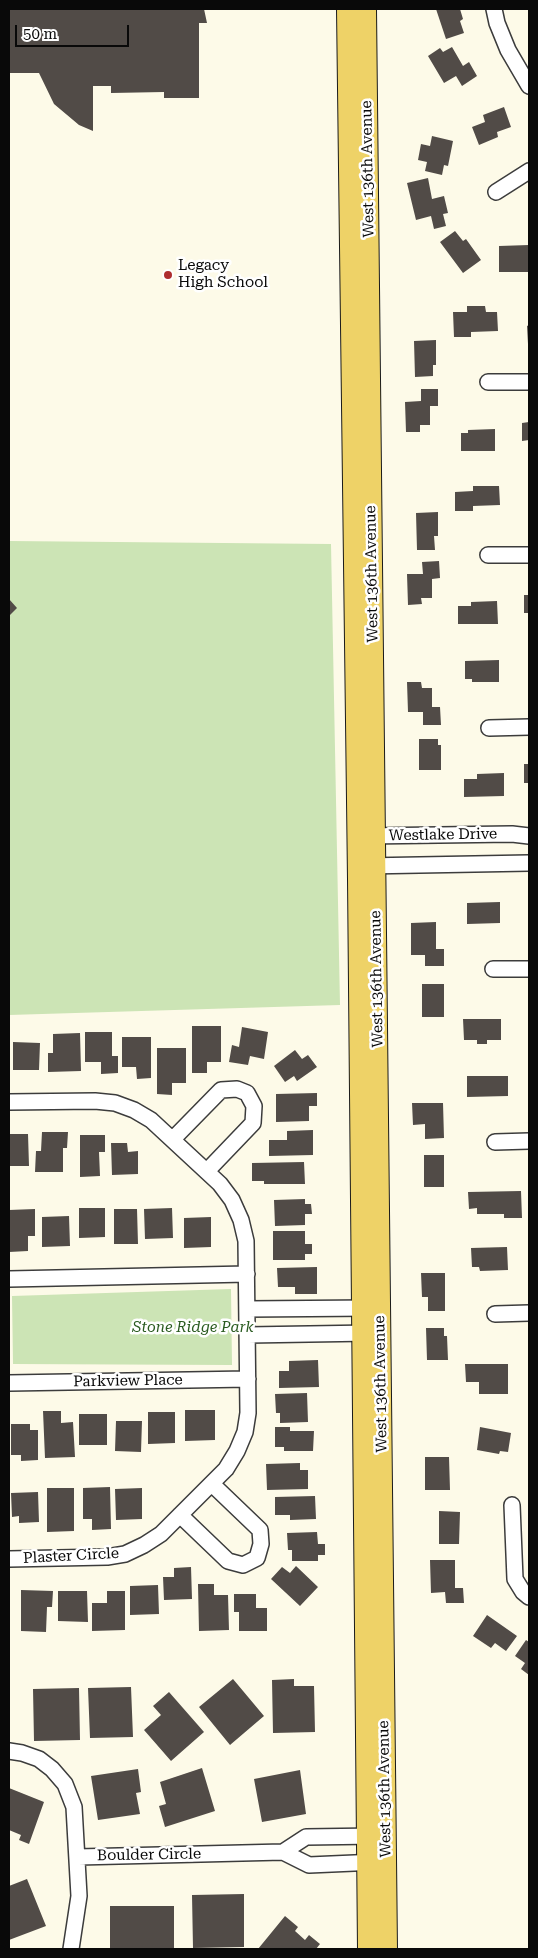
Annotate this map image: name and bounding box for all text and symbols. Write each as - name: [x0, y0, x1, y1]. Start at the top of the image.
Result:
- scale bar: [18, 15, 131, 47]
- text: 50 m: [23, 25, 57, 43]
- street label: West 136th Avenue: [358, 100, 378, 238]
- place label: Legacy High School: [178, 257, 268, 292]
- marker: Legacy High School: [162, 269, 174, 281]
- street label: West 136th Avenue: [362, 505, 382, 643]
- street label: Westlake Drive: [389, 825, 497, 845]
- street label: West 136th Avenue: [367, 910, 387, 1048]
- street label: West 136th Avenue: [371, 1315, 391, 1453]
- park label: Stone Ridge Park: [132, 1319, 254, 1337]
- street label: Parkview Place: [73, 1371, 183, 1391]
- street label: Plaster Circle: [23, 1544, 119, 1568]
- street label: West 136th Avenue: [375, 1720, 395, 1858]
- street label: Boulder Circle: [97, 1845, 201, 1865]

